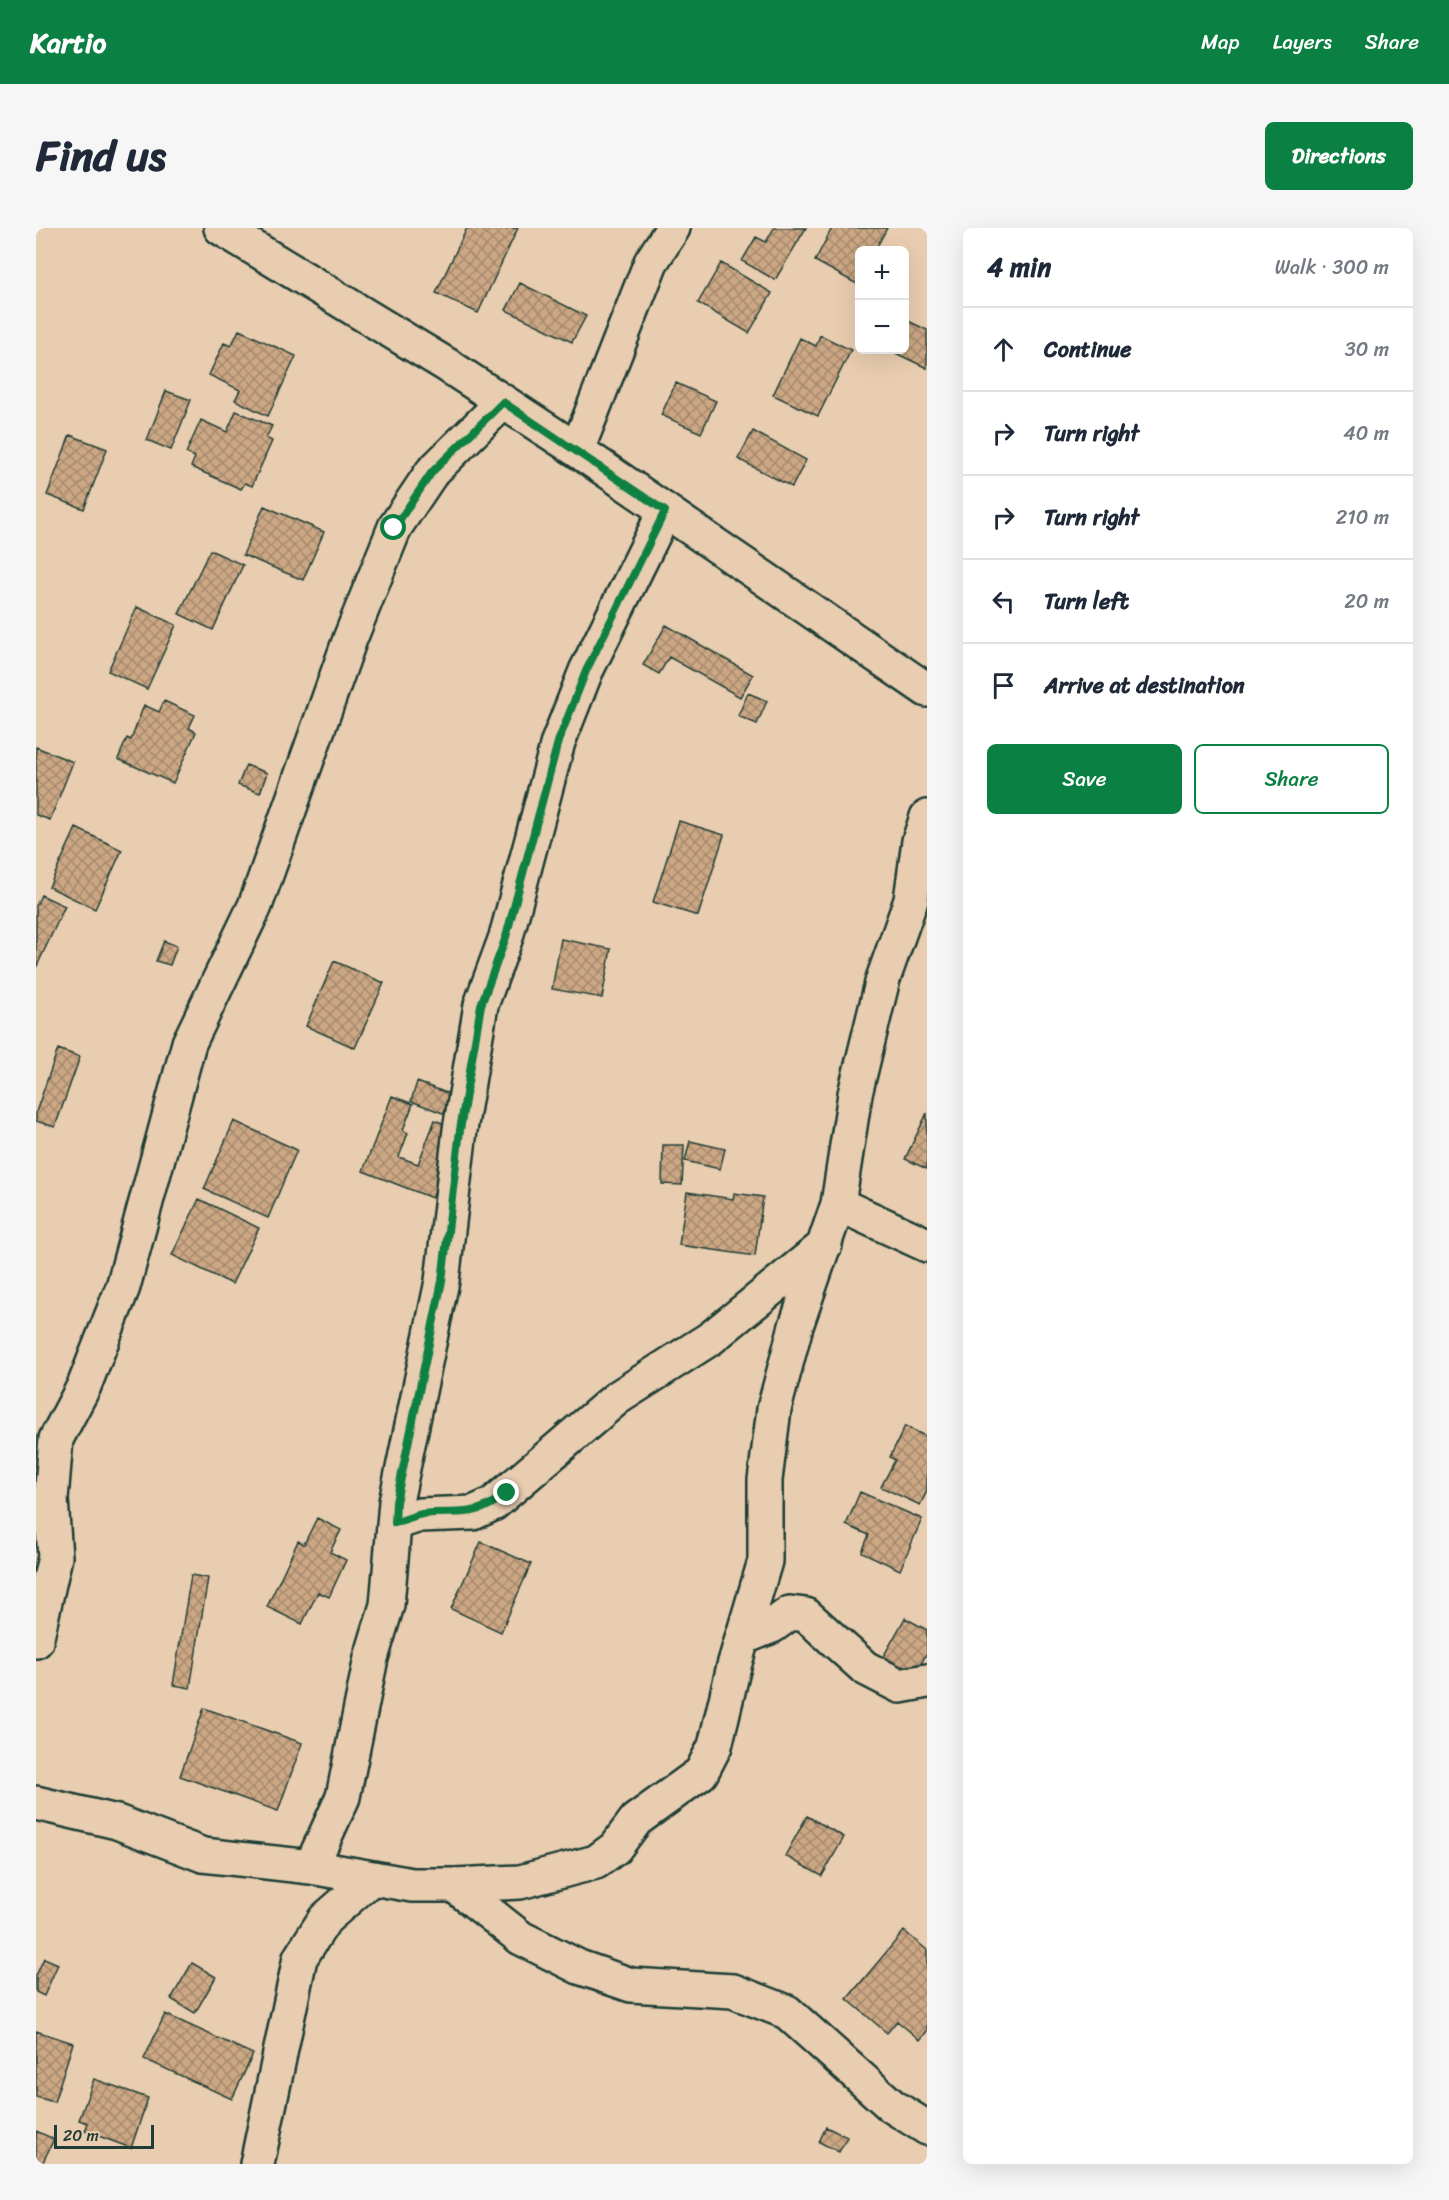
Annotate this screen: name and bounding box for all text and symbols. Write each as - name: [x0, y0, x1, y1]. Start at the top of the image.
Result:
- text: Kartio: [30, 18, 106, 67]
- text: Map: [1201, 23, 1240, 61]
- text: Layers: [1273, 23, 1332, 61]
- text: Share: [1365, 23, 1419, 61]
- text: Find us: [36, 119, 166, 193]
- button: Directions: [1265, 122, 1413, 190]
- text: 4 min: [987, 244, 1051, 290]
- map controls: [855, 246, 909, 354]
- button: +: [855, 246, 909, 300]
- text: Walk · 300 m: [1275, 250, 1389, 285]
- button: −: [855, 300, 909, 354]
- text: Continue: [1044, 330, 1132, 369]
- text: 30 m: [1345, 332, 1389, 367]
- icon: ahead: [987, 333, 1020, 366]
- text: Turn right: [1044, 414, 1139, 453]
- text: 40 m: [1343, 416, 1389, 451]
- icon: right: [987, 417, 1020, 450]
- text: Turn right: [1044, 498, 1139, 537]
- text: 210 m: [1336, 500, 1389, 535]
- icon: right: [987, 501, 1020, 534]
- route start: [380, 514, 406, 540]
- text: Turn left: [1044, 582, 1129, 621]
- text: 20 m: [1344, 584, 1389, 619]
- icon: left: [987, 585, 1020, 618]
- text: Arrive at destination: [1044, 666, 1245, 705]
- icon: arrive: [987, 669, 1020, 702]
- button: Save: [987, 744, 1182, 814]
- button: Share: [1194, 744, 1389, 814]
- route end: [493, 1479, 519, 1505]
- text: 20 m: [63, 2121, 99, 2150]
- scale bar: [54, 2122, 154, 2150]

